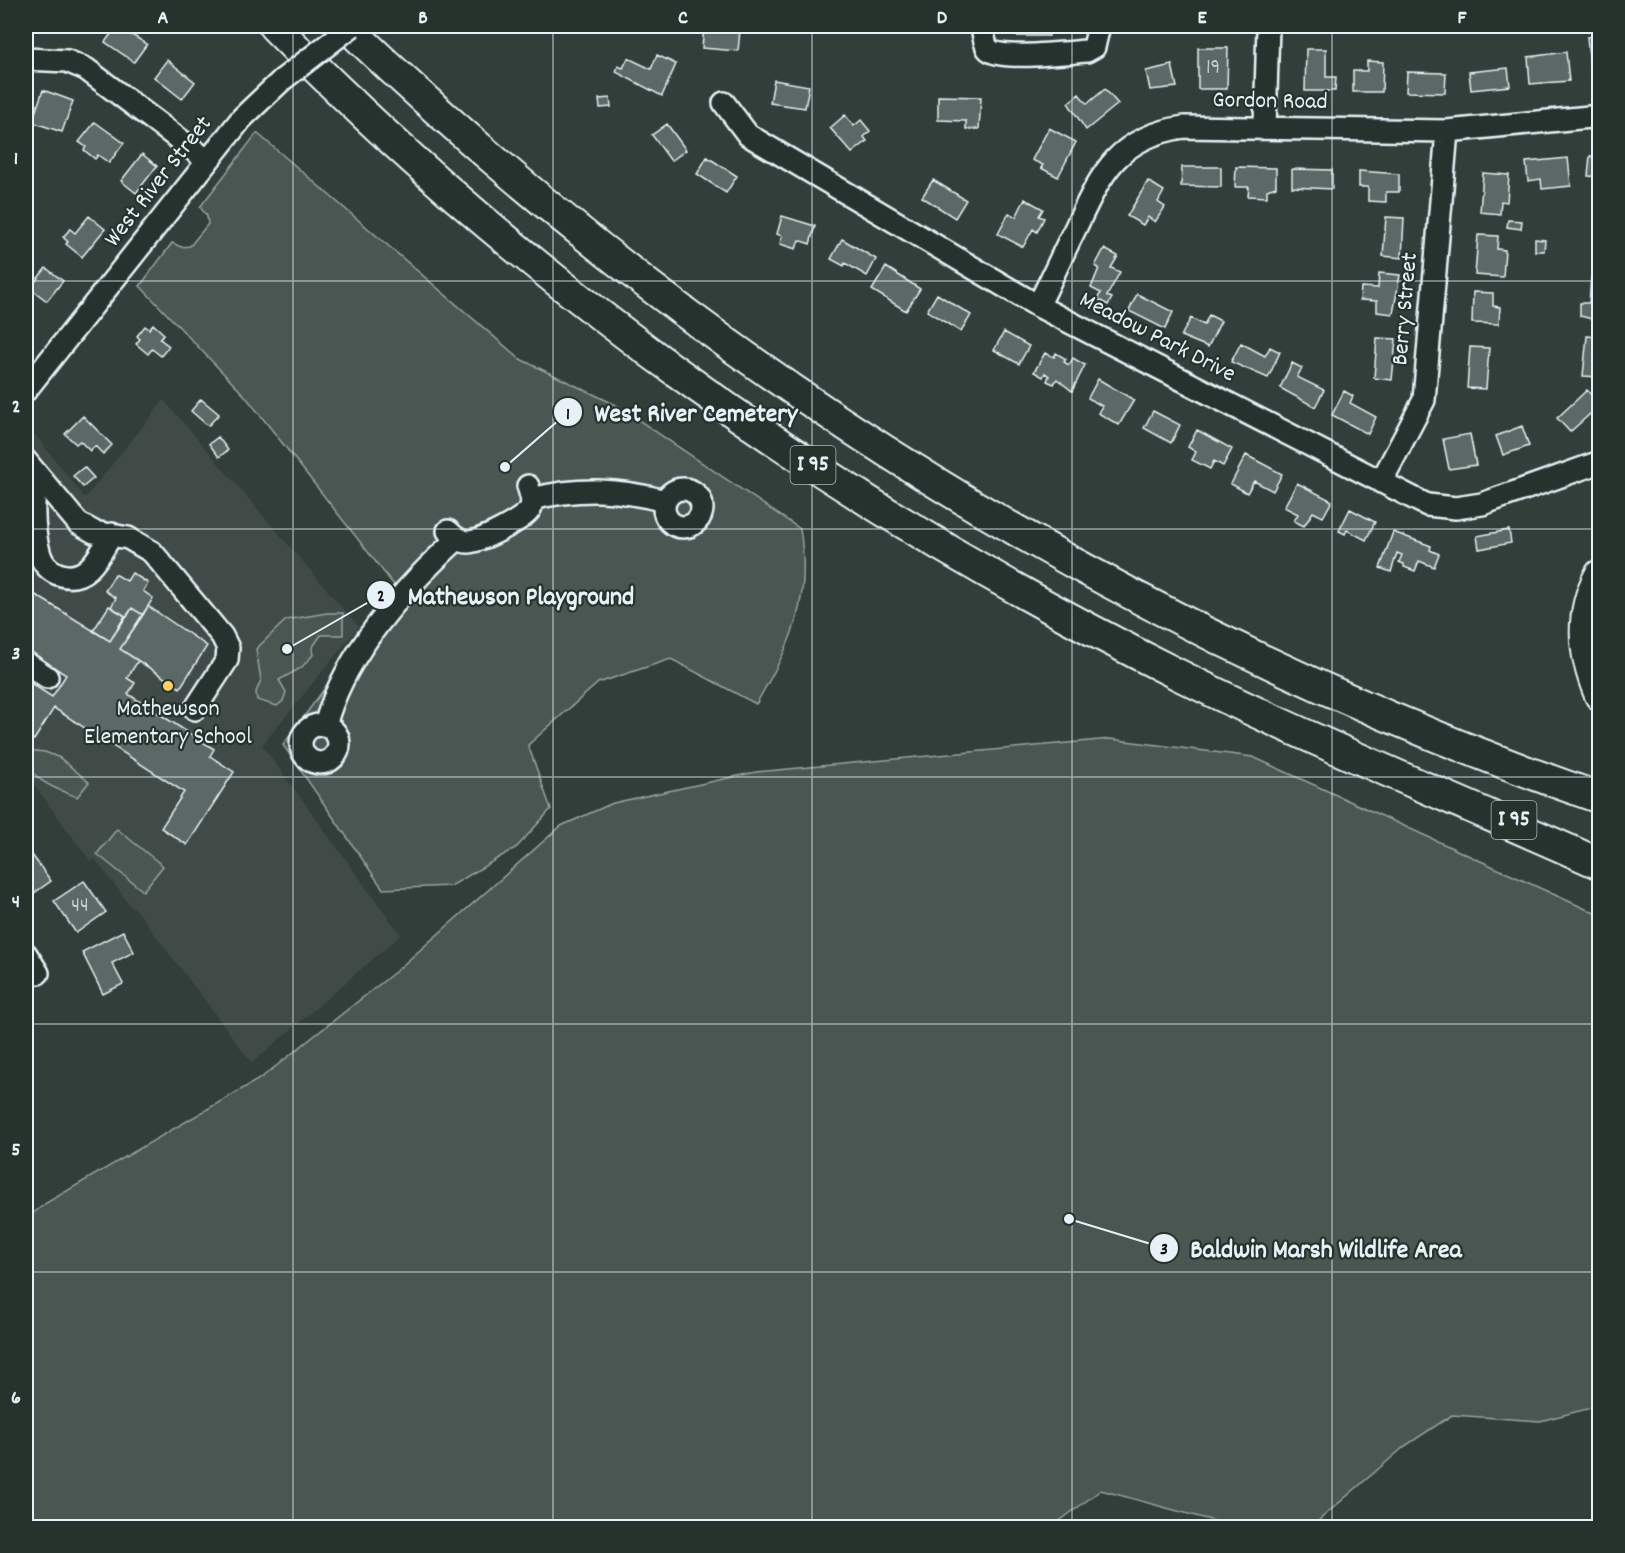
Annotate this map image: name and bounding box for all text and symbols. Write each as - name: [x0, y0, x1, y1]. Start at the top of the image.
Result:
- text: A: [158, 5, 169, 33]
- text: B: [418, 5, 428, 33]
- text: C: [678, 5, 688, 33]
- text: D: [937, 5, 948, 33]
- text: E: [1197, 5, 1207, 33]
- text: F: [1458, 5, 1468, 33]
- house number: 19: [1206, 54, 1220, 84]
- street label: Gordon Road: [1212, 84, 1328, 120]
- street label: West River Street: [97, 109, 221, 255]
- text: 1: [14, 146, 18, 174]
- street label: Berry Street: [1384, 251, 1428, 367]
- street label: Meadow Park Drive: [1073, 284, 1241, 392]
- callout: West River Cemetery: [553, 390, 810, 434]
- text: 2: [12, 394, 20, 422]
- text: West River Cemetery: [595, 397, 799, 434]
- text: 1: [566, 403, 570, 428]
- road number: I 95: [790, 446, 836, 484]
- callout: Mathewson Playground: [366, 573, 646, 617]
- text: Mathewson Playground: [408, 580, 634, 617]
- text: 2: [377, 585, 385, 610]
- text: 3: [12, 641, 20, 669]
- marker: Mathewson Elementary School: [161, 679, 175, 693]
- place label: Mathewson Elementary School: [84, 693, 252, 755]
- road number: I 95: [1492, 801, 1537, 839]
- text: 4: [12, 889, 20, 917]
- house number: 44: [71, 892, 89, 922]
- text: 5: [11, 1137, 21, 1165]
- callout: Baldwin Marsh Wildlife Area: [1149, 1226, 1474, 1270]
- text: Baldwin Marsh Wildlife Area: [1190, 1233, 1462, 1270]
- text: 3: [1160, 1238, 1168, 1263]
- text: 6: [11, 1385, 21, 1413]

